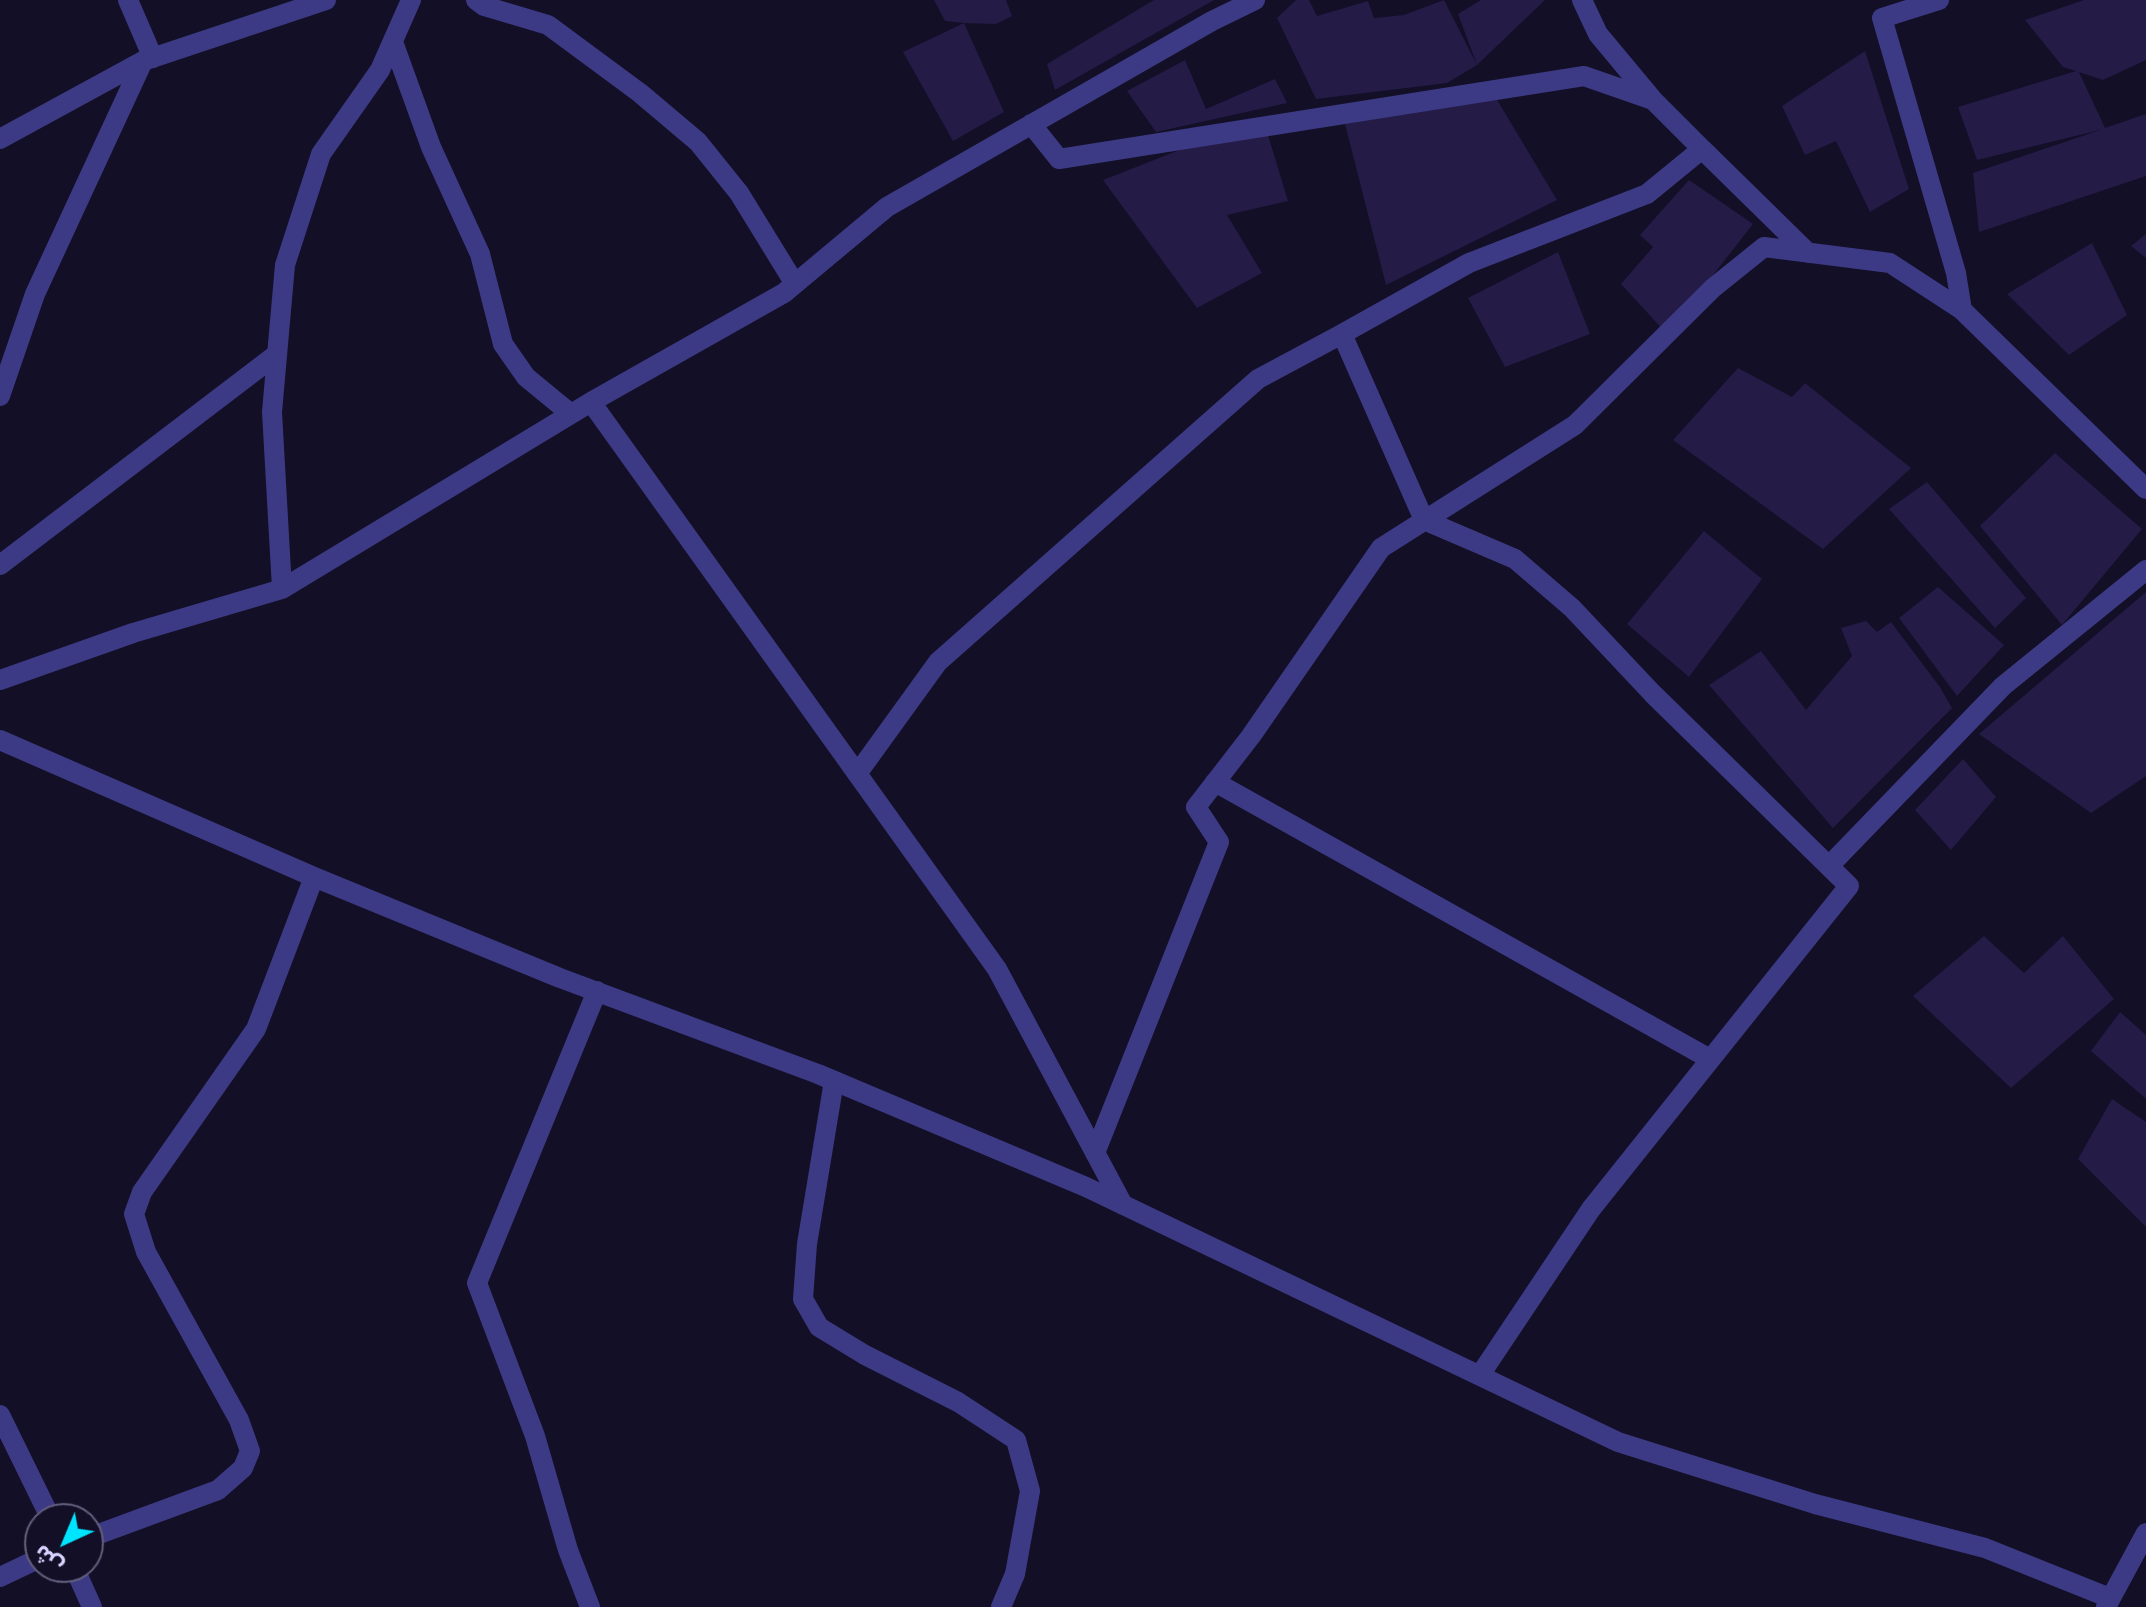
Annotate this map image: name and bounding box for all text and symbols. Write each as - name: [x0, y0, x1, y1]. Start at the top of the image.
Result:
- north arrow: [24, 1503, 104, 1583]
- text: ش: [27, 1538, 70, 1581]

